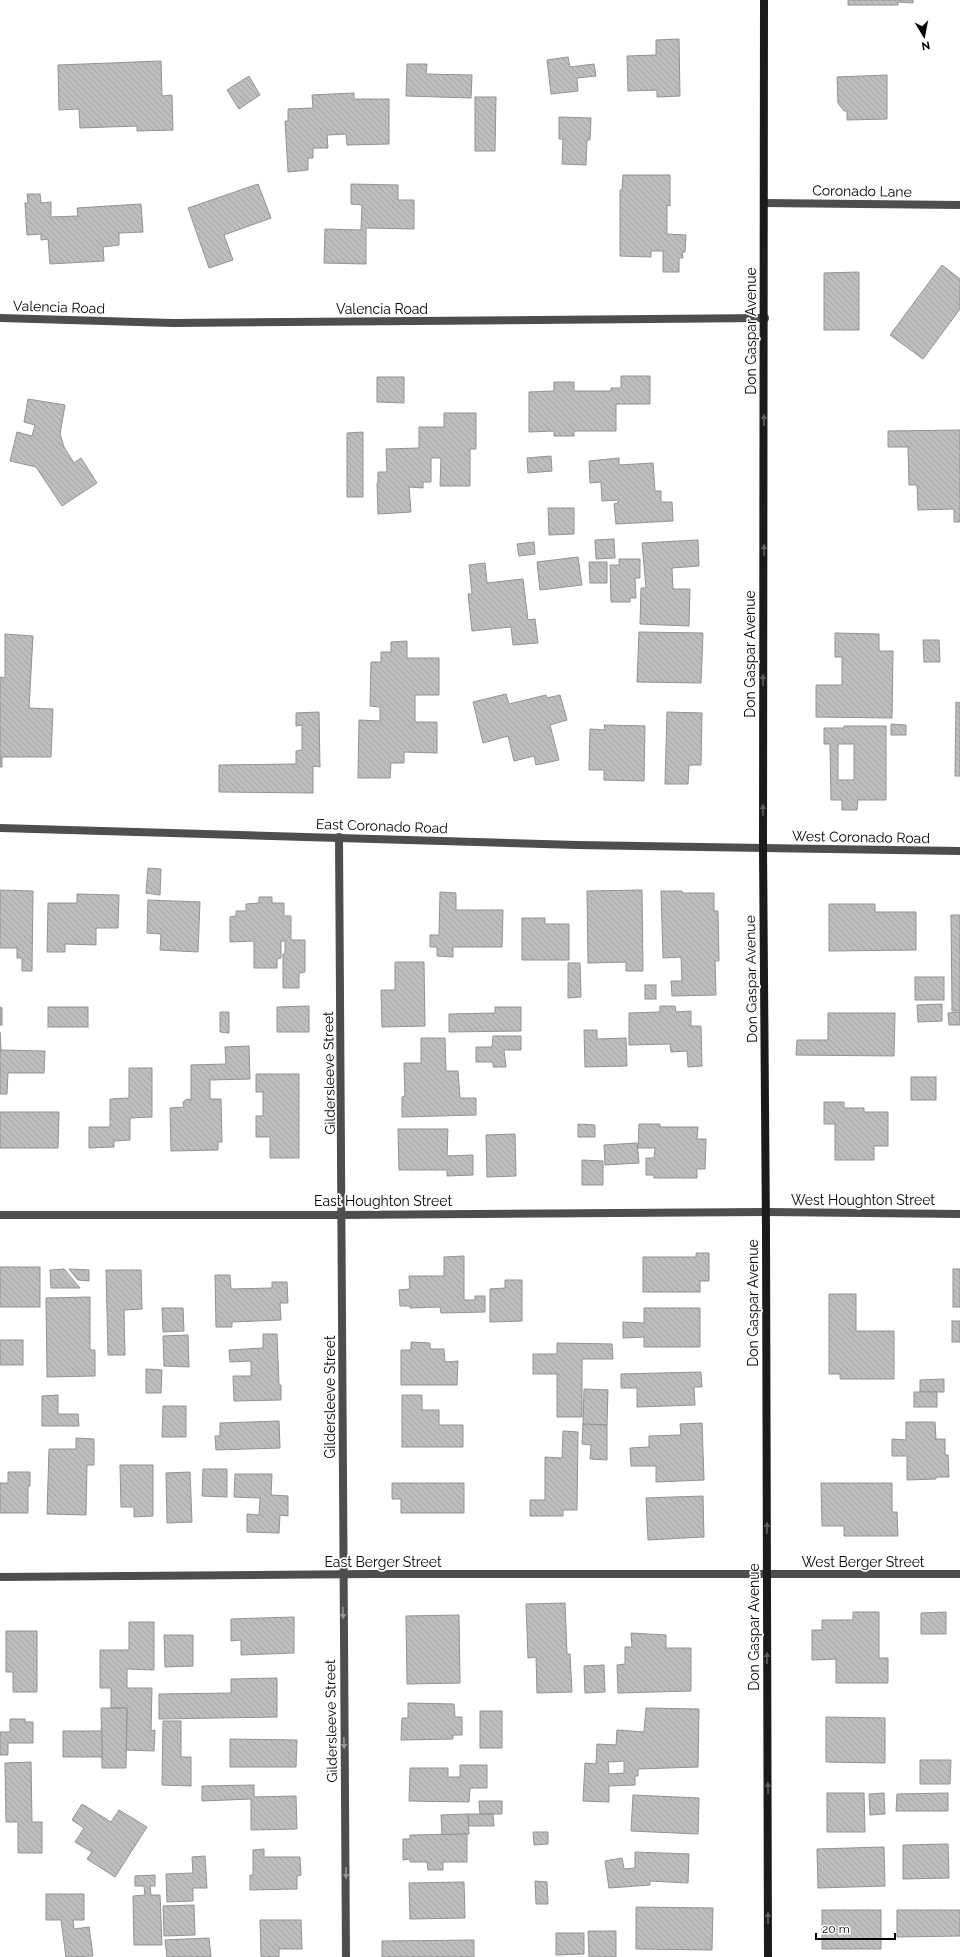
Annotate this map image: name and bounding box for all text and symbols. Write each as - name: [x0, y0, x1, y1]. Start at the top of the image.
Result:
- north arrow: [904, 16, 944, 56]
- text: N: [920, 38, 931, 52]
- street label: Coronado Lane: [812, 182, 912, 200]
- street label: Don Gaspar Avenue: [743, 267, 759, 395]
- street label: Valencia Road: [13, 297, 105, 317]
- street label: Valencia Road: [336, 301, 428, 317]
- one-way arrow: [761, 413, 767, 426]
- one-way arrow: [761, 543, 767, 556]
- street label: Don Gaspar Avenue: [742, 590, 758, 718]
- one-way arrow: [760, 673, 766, 686]
- one-way arrow: [760, 803, 766, 816]
- street label: East Coronado Road: [316, 816, 448, 836]
- street label: West Coronado Road: [792, 828, 930, 846]
- street label: Don Gaspar Avenue: [742, 915, 760, 1043]
- street label: Gildersleeve Street: [320, 1011, 338, 1135]
- street label: West Houghton Street: [791, 1192, 935, 1208]
- street label: East Houghton Street: [314, 1193, 452, 1209]
- street label: Don Gaspar Avenue: [745, 1239, 761, 1367]
- street label: Gildersleeve Street: [322, 1335, 338, 1459]
- one-way arrow: [764, 1521, 770, 1534]
- street label: East Berger Street: [324, 1554, 442, 1570]
- street label: West Berger Street: [801, 1554, 925, 1570]
- street label: Don Gaspar Avenue: [746, 1563, 762, 1691]
- one-way arrow: [340, 1607, 346, 1620]
- one-way arrow: [764, 1651, 770, 1664]
- street label: Gildersleeve Street: [322, 1659, 340, 1783]
- one-way arrow: [341, 1737, 347, 1750]
- one-way arrow: [765, 1781, 771, 1794]
- one-way arrow: [343, 1867, 349, 1880]
- one-way arrow: [765, 1911, 771, 1924]
- scale bar: [816, 1915, 895, 1941]
- text: 20 m: [822, 1922, 850, 1936]

